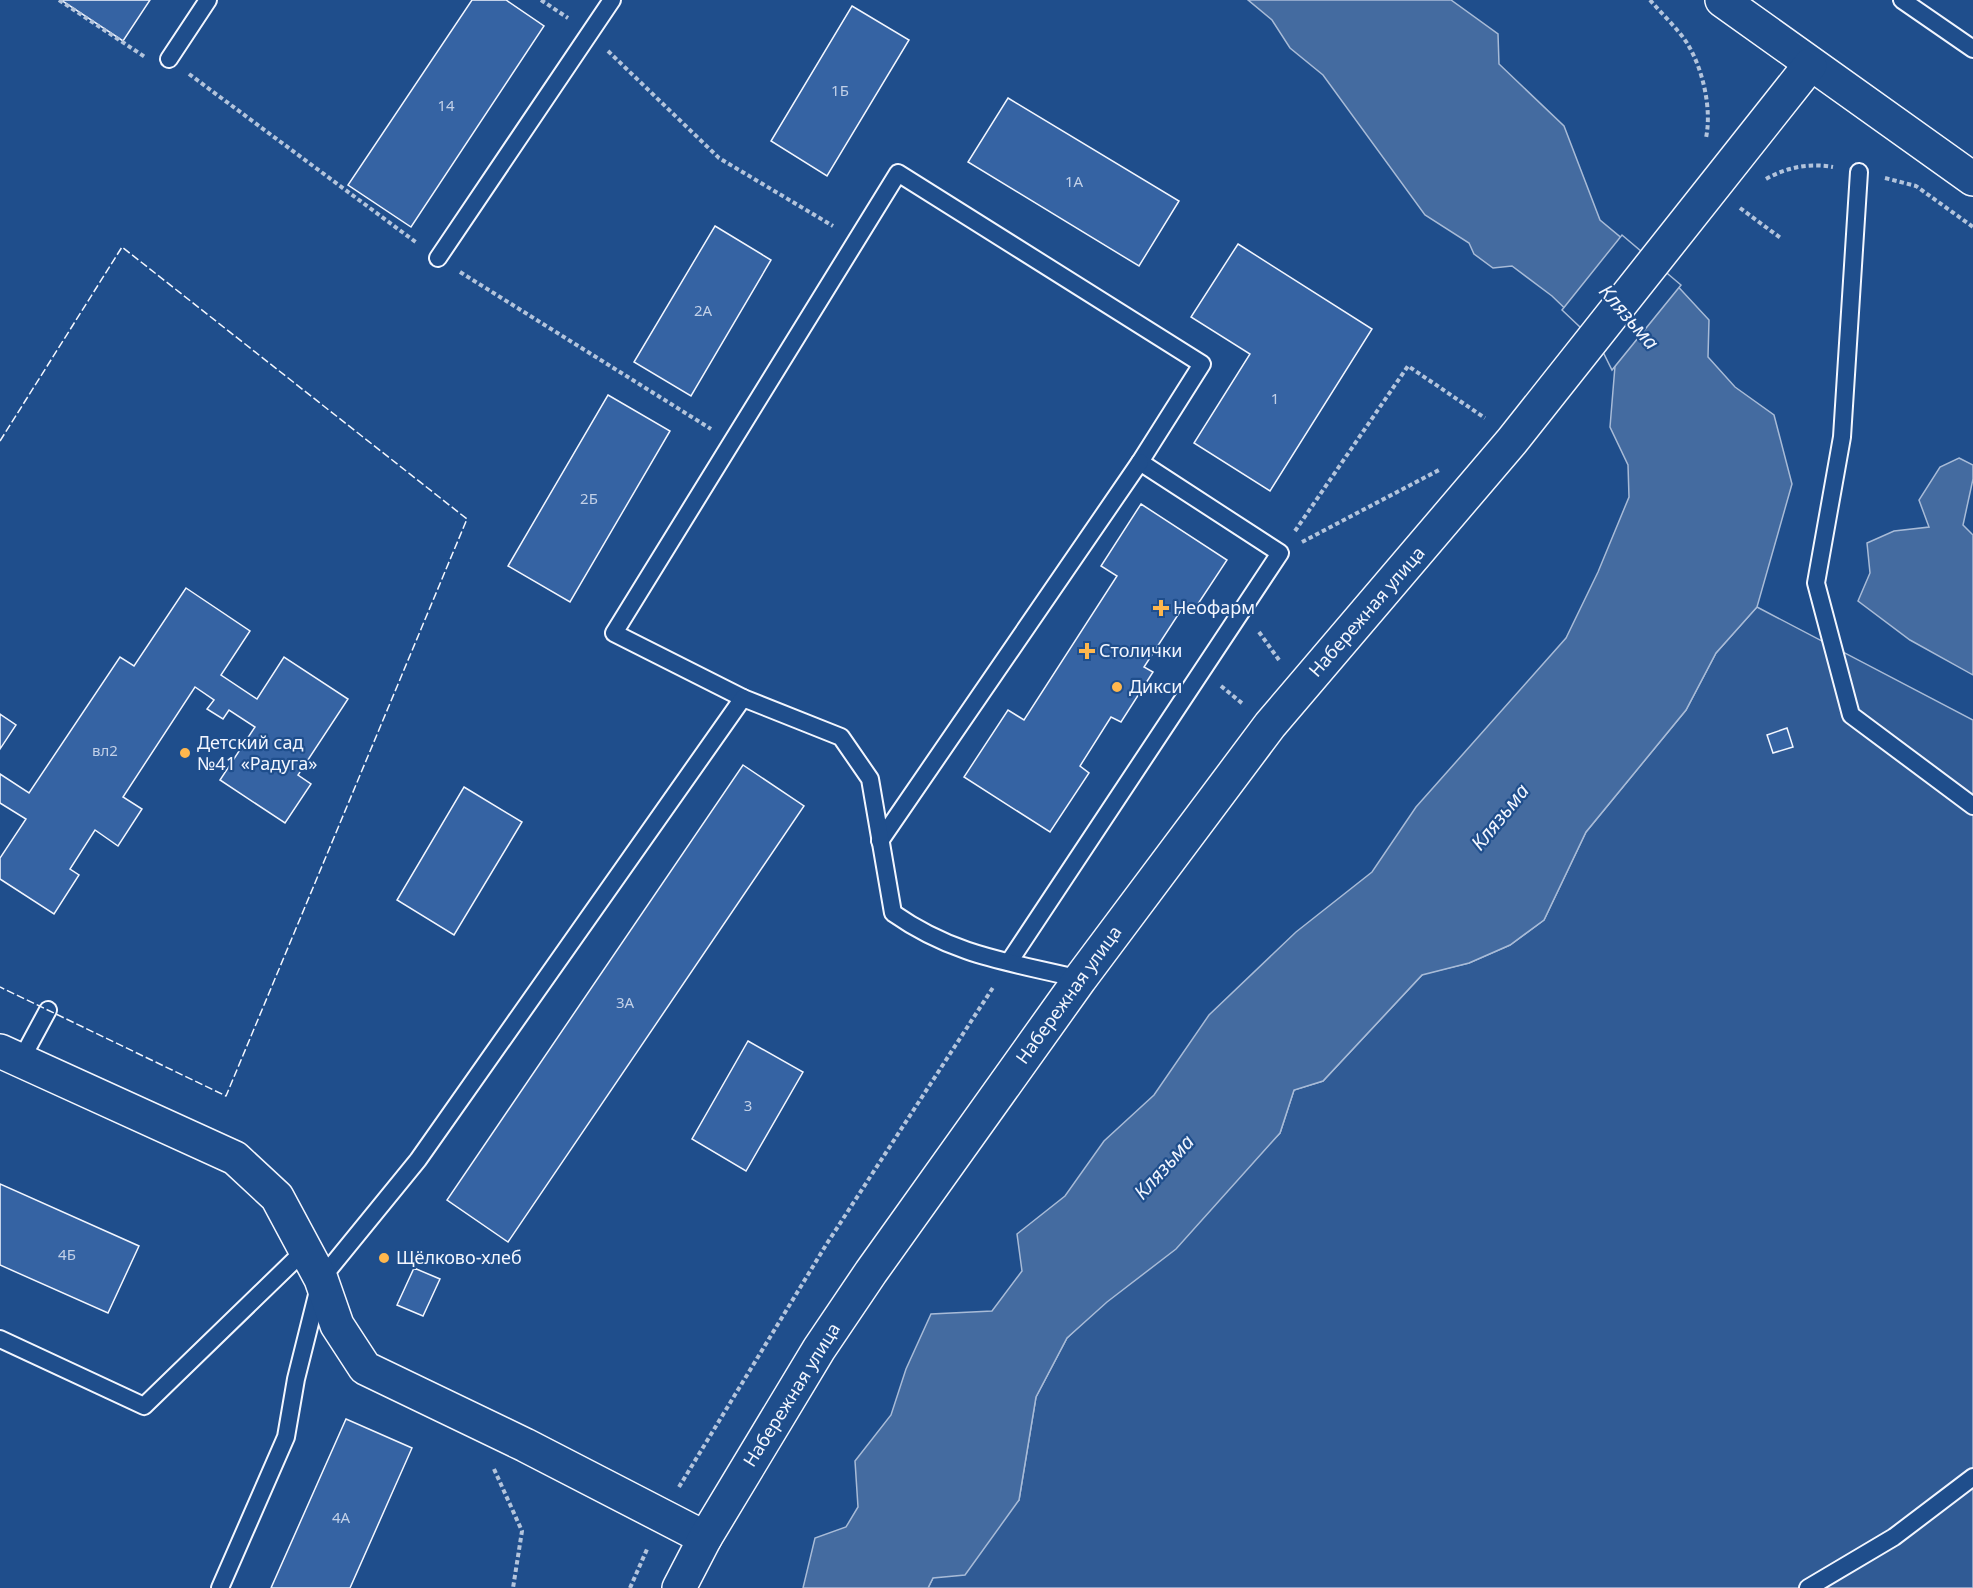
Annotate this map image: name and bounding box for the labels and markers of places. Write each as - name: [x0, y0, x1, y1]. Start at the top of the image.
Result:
- place label: Неофарм: [1173, 595, 1255, 619]
- marker: Неофарм: [1154, 601, 1168, 615]
- place label: Столички: [1099, 638, 1182, 662]
- marker: Столички: [1080, 644, 1094, 658]
- place label: Дикси: [1129, 674, 1183, 698]
- marker: Дикси: [1110, 680, 1124, 694]
- place label: Детский сад №41 «Радуга»: [197, 730, 317, 775]
- marker: Детский сад №41 «Радуга»: [178, 746, 192, 760]
- place label: Щёлково-хлеб: [396, 1245, 522, 1269]
- marker: Щёлково-хлеб: [377, 1251, 391, 1265]

